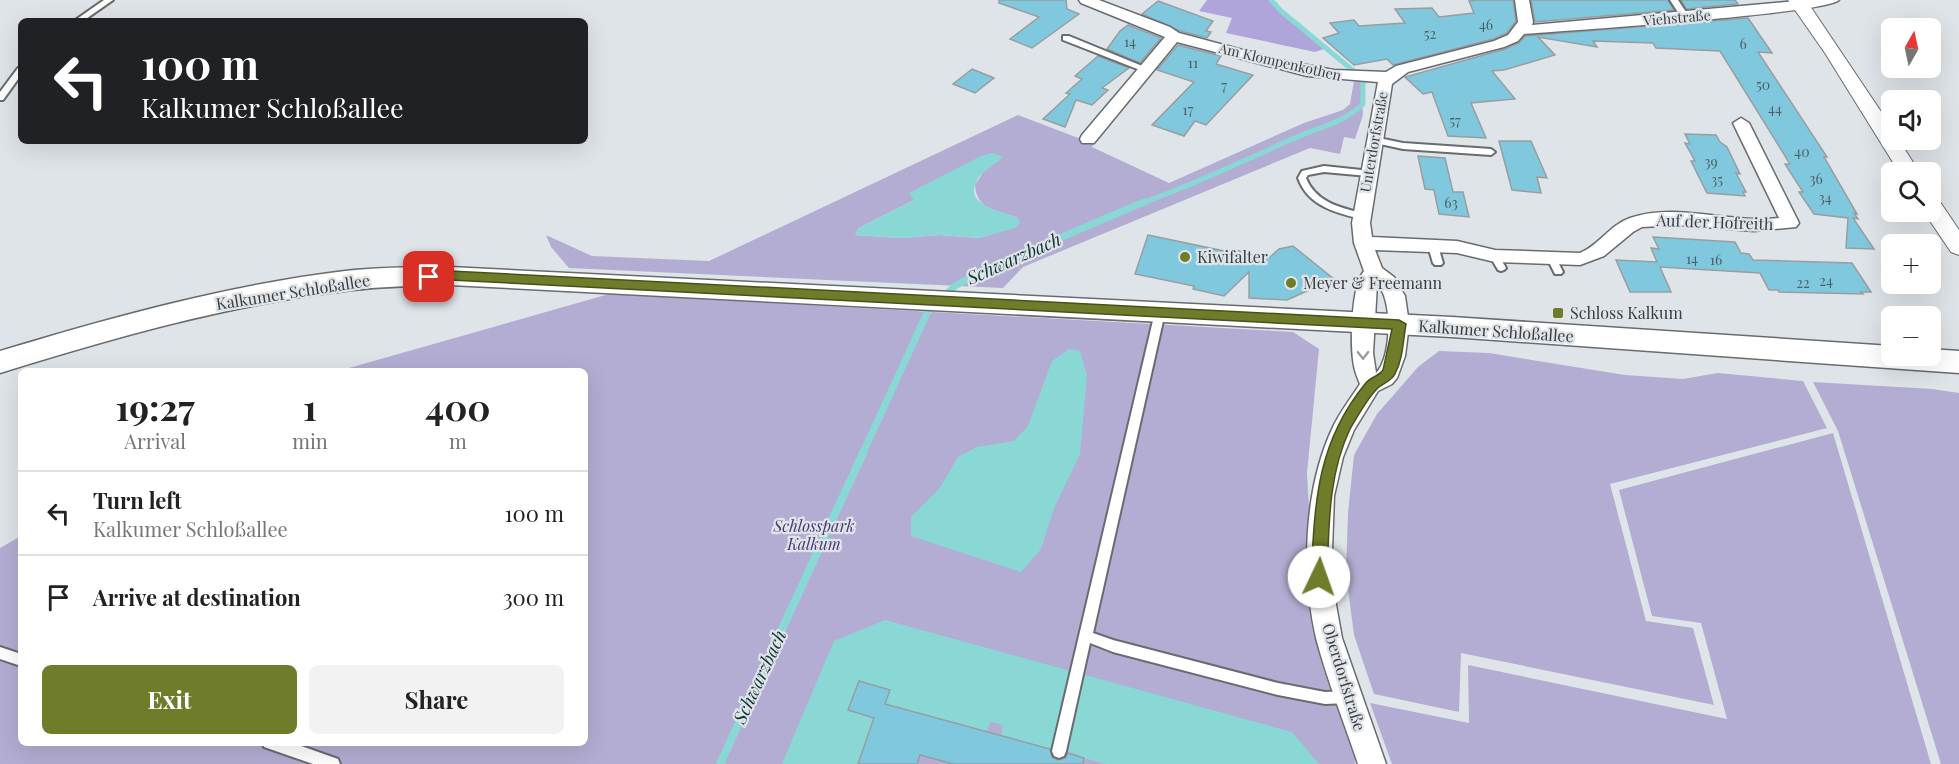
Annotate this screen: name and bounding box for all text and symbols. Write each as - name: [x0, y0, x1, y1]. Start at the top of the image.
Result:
- street label: Viehstraße: [1641, 5, 1711, 30]
- house number: 46: [1479, 15, 1493, 34]
- north arrow: [1881, 18, 1941, 78]
- map controls: [1881, 18, 1941, 366]
- house number: 52: [1424, 24, 1437, 43]
- house number: 14: [1124, 32, 1136, 51]
- house number: 6: [1739, 34, 1747, 53]
- text: 100 m: [141, 35, 259, 91]
- street label: Am Klompenkothen: [1216, 38, 1344, 85]
- icon: left: [42, 42, 120, 120]
- house number: 11: [1188, 53, 1198, 72]
- house number: 50: [1756, 75, 1770, 94]
- house number: 7: [1221, 76, 1227, 95]
- text: Kalkumer Schloßallee: [141, 89, 404, 125]
- street label: Unterdorfstraße: [1355, 90, 1392, 194]
- button: sound: [1881, 90, 1941, 150]
- house number: 44: [1768, 99, 1782, 118]
- house number: 17: [1183, 100, 1194, 119]
- house number: 57: [1449, 111, 1461, 130]
- house number: 40: [1794, 142, 1810, 161]
- house number: 39: [1704, 152, 1718, 171]
- button: search: [1881, 162, 1941, 222]
- house number: 36: [1809, 169, 1823, 188]
- house number: 35: [1711, 170, 1723, 189]
- house number: 34: [1818, 188, 1832, 207]
- house number: 63: [1444, 193, 1458, 212]
- street label: Auf der Hofreith: [1655, 209, 1774, 234]
- water label: Schwarzbach: [962, 227, 1064, 290]
- button: +: [1881, 234, 1941, 294]
- place label: Kiwifalter: [1197, 246, 1268, 267]
- house number: 14: [1686, 249, 1698, 268]
- marker: Kiwifalter: [1178, 250, 1192, 264]
- house number: 16: [1710, 250, 1722, 269]
- pin: [403, 251, 454, 302]
- icon: arrive: [412, 260, 445, 293]
- street label: Kalkumer Schloßallee: [214, 269, 371, 314]
- house number: 24: [1819, 271, 1833, 290]
- place label: Meyer & Freemann: [1303, 272, 1443, 293]
- house number: 22: [1796, 273, 1810, 292]
- marker: Meyer & Freemann: [1284, 276, 1298, 290]
- place label: Schloss Kalkum: [1570, 302, 1683, 323]
- marker: Schloss Kalkum: [1551, 306, 1565, 320]
- button: −: [1881, 306, 1941, 366]
- street label: Kalkumer Schloßallee: [1418, 315, 1574, 346]
- one-way arrow: [1357, 350, 1369, 359]
- text: 19:27: [115, 382, 195, 430]
- text: 1: [303, 382, 317, 430]
- text: 400: [425, 382, 491, 430]
- text: Arrival: [124, 427, 186, 454]
- text: min: [292, 427, 328, 454]
- text: m: [449, 427, 467, 454]
- text: Turn left: [93, 485, 182, 515]
- icon: left: [42, 497, 75, 530]
- text: 100 m: [504, 498, 564, 528]
- text: Kalkumer Schloßallee: [93, 515, 288, 542]
- park label: Schlosspark Kalkum: [772, 515, 855, 554]
- position arrow: [1287, 545, 1351, 609]
- icon: arrive: [42, 581, 75, 614]
- text: Arrive at destination: [93, 582, 301, 612]
- text: 300 m: [503, 582, 564, 612]
- street label: Oberdorfstraße: [1318, 620, 1371, 733]
- water label: Schwarzbach: [727, 626, 791, 728]
- button: Exit: [42, 665, 297, 734]
- button: Share: [309, 665, 564, 734]

